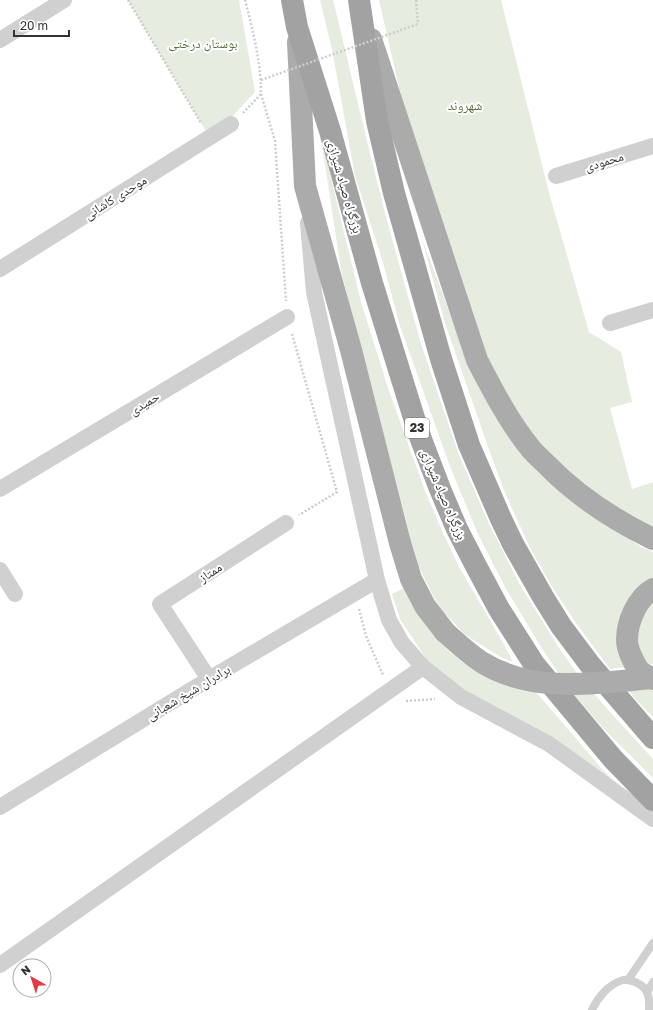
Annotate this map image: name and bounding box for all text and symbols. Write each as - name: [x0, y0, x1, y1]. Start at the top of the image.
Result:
- scale bar: [14, 12, 69, 38]
- text: 20 m: [20, 18, 48, 33]
- park label: بوستان درختی: [168, 35, 238, 52]
- park label: شهروند: [448, 97, 482, 114]
- street label: بزرگراه صیاد شیرازی: [323, 137, 366, 235]
- street label: محمودی: [583, 148, 626, 175]
- street label: موحدی کاشانی: [81, 171, 150, 223]
- street label: حمیدی: [126, 388, 163, 419]
- road number: 23: [405, 418, 429, 438]
- street label: بزرگراه صیاد شیرازی: [417, 446, 470, 542]
- street label: ممتاز: [195, 559, 225, 587]
- street label: برادران شیخ شعبانی: [143, 661, 234, 725]
- north arrow: [12, 958, 52, 998]
- text: N: [18, 962, 33, 978]

